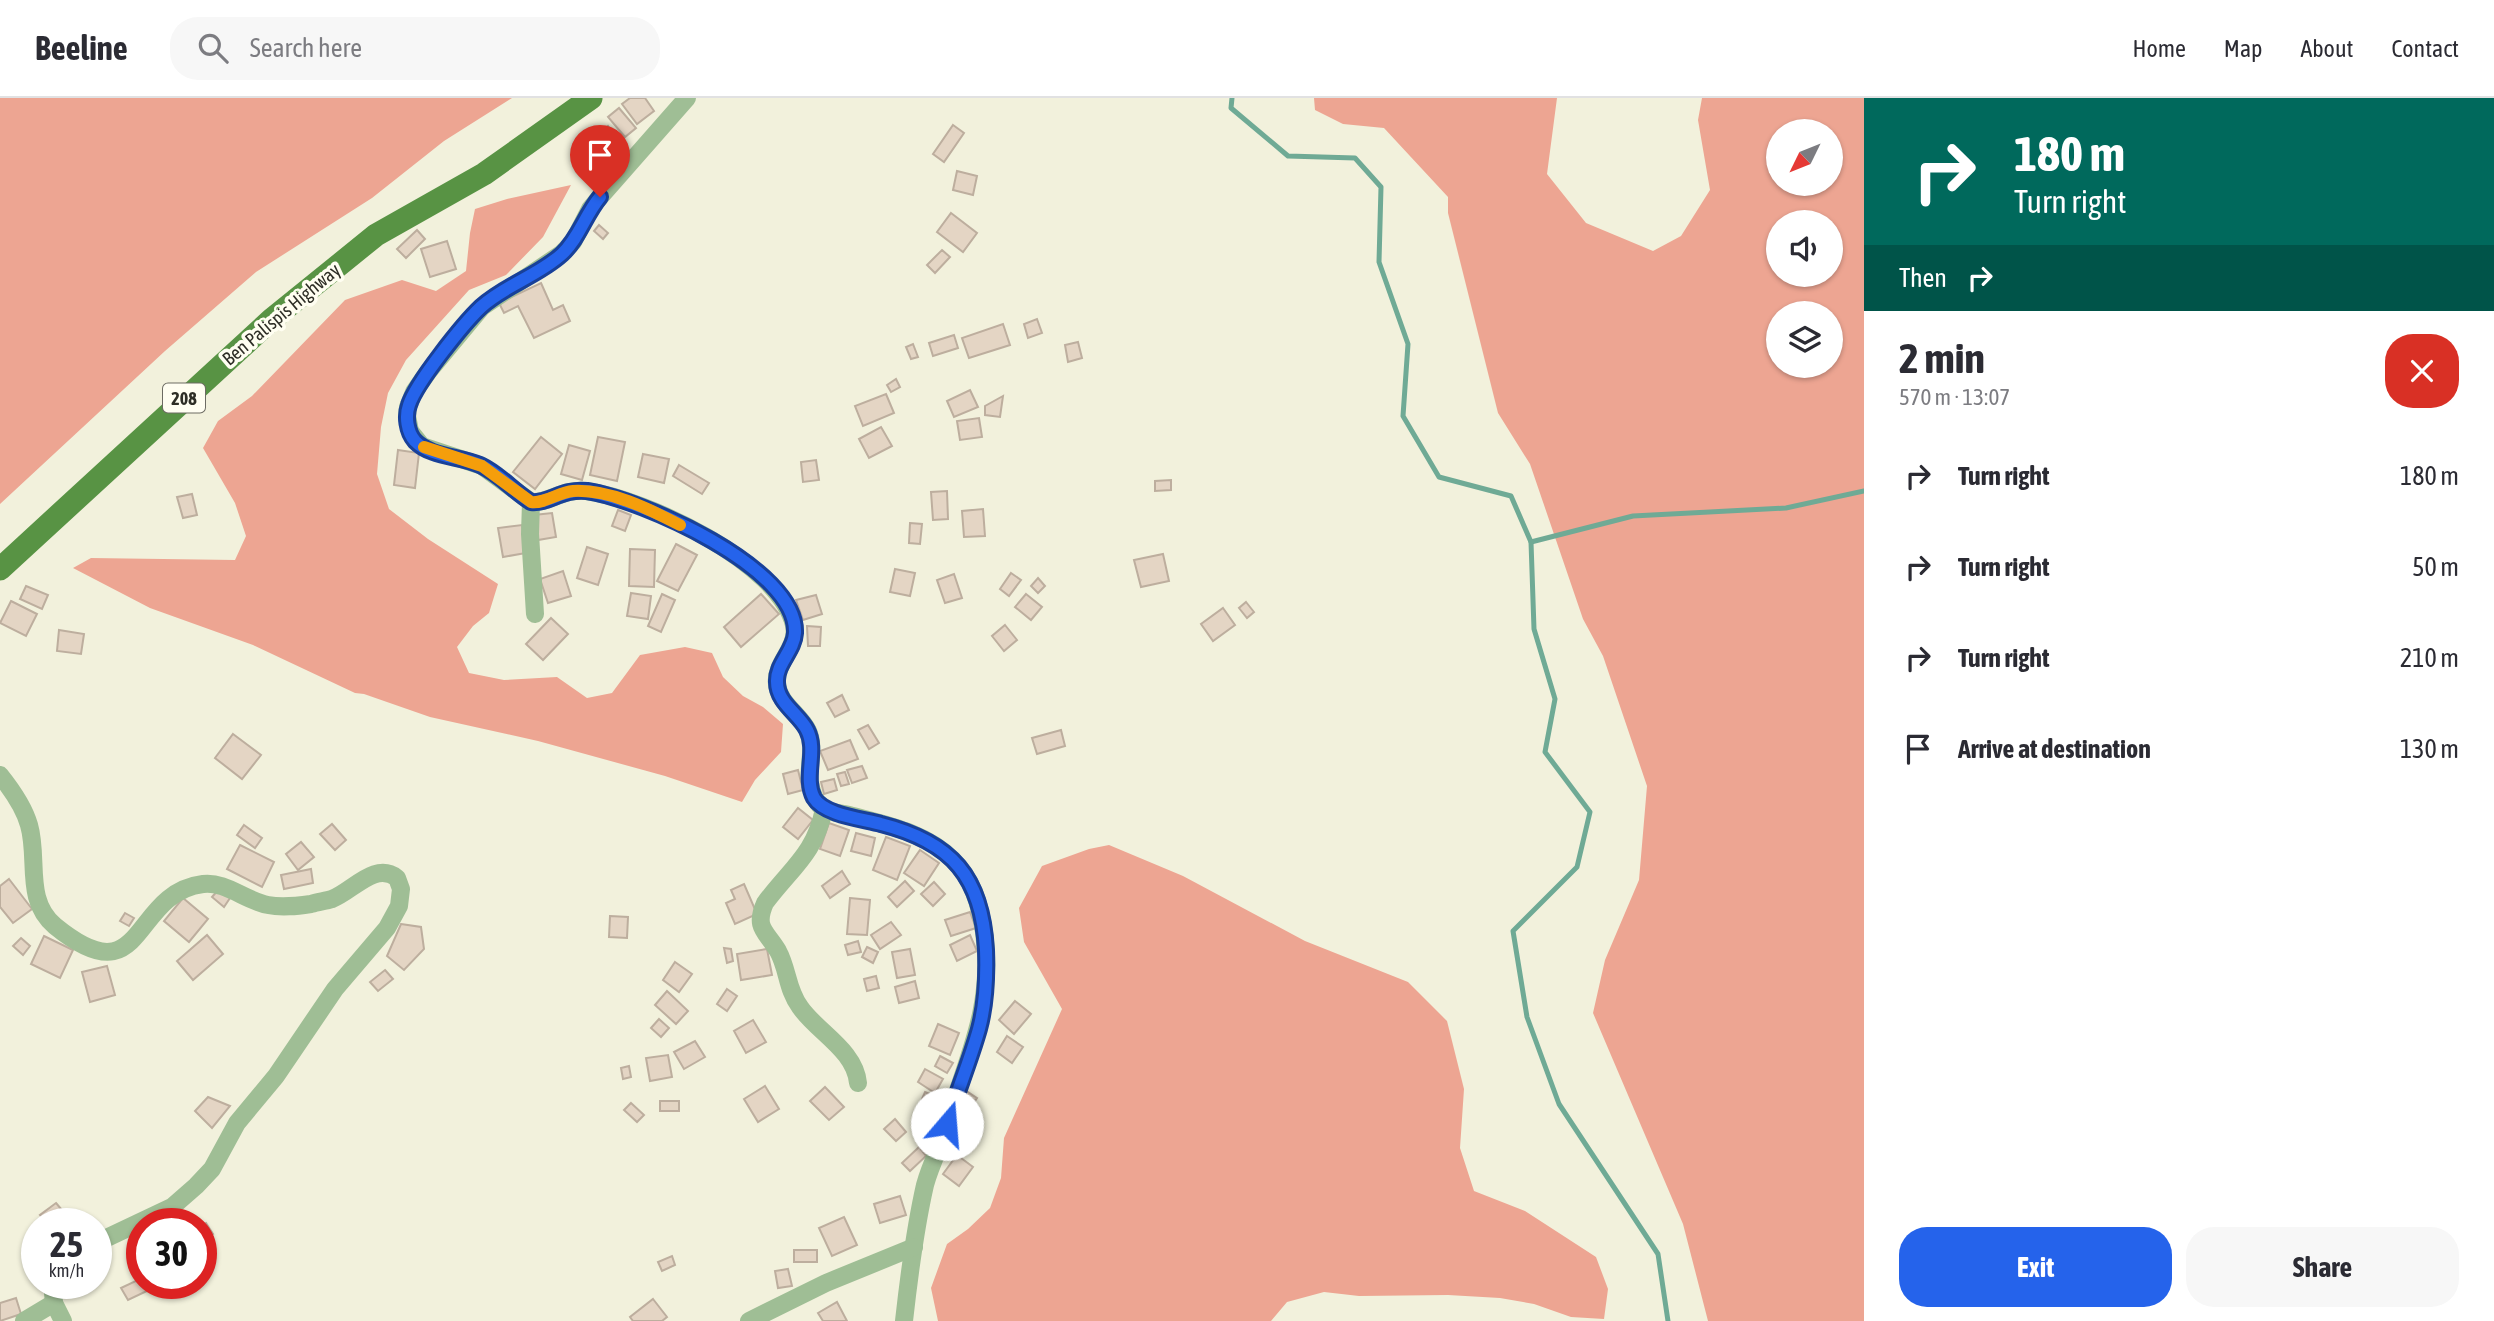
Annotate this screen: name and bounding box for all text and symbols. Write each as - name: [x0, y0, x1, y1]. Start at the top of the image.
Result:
- search box: [170, 17, 660, 80]
- text: Beeline: [35, 29, 128, 67]
- icon: search: [194, 29, 232, 67]
- text: Search here: [250, 33, 362, 63]
- text: Home: [2132, 35, 2186, 62]
- text: Map: [2224, 35, 2262, 62]
- text: About: [2300, 35, 2353, 62]
- text: Contact: [2391, 35, 2459, 62]
- north arrow: [1766, 119, 1843, 196]
- map controls: [1766, 119, 1843, 378]
- pin: [570, 125, 630, 197]
- text: 180 m: [2014, 125, 2125, 181]
- icon: right: [1899, 126, 1990, 217]
- icon: arrive: [581, 136, 619, 174]
- text: Turn right: [2014, 183, 2127, 220]
- button: sound: [1766, 210, 1843, 287]
- street label: Ben Palispis Highway: [218, 258, 344, 370]
- icon: right: [1961, 259, 1999, 297]
- text: Then: [1899, 263, 1947, 293]
- button: layers: [1766, 301, 1843, 378]
- text: 2 min: [1899, 334, 1985, 382]
- button: close: [2385, 334, 2459, 408]
- road number: 208: [163, 384, 205, 412]
- text: 570 m · 13:07: [1899, 384, 2010, 410]
- icon: right: [1899, 457, 1937, 495]
- text: Turn right: [1958, 461, 2049, 491]
- text: 180 m: [2400, 461, 2459, 491]
- icon: right: [1899, 548, 1937, 586]
- text: Turn right: [1958, 552, 2049, 582]
- text: 50 m: [2412, 552, 2459, 582]
- icon: right: [1899, 639, 1937, 677]
- text: Turn right: [1958, 643, 2049, 673]
- text: 210 m: [2400, 643, 2459, 673]
- icon: arrive: [1899, 730, 1937, 768]
- text: Arrive at destination: [1958, 734, 2151, 764]
- text: 130 m: [2400, 734, 2459, 764]
- position arrow: [910, 1087, 984, 1161]
- speed limit sign: 30: [126, 1208, 217, 1299]
- text: 25: [50, 1224, 83, 1264]
- button: Exit: [1899, 1227, 2172, 1307]
- button: Share: [2186, 1227, 2459, 1307]
- text: km/h: [49, 1260, 84, 1281]

